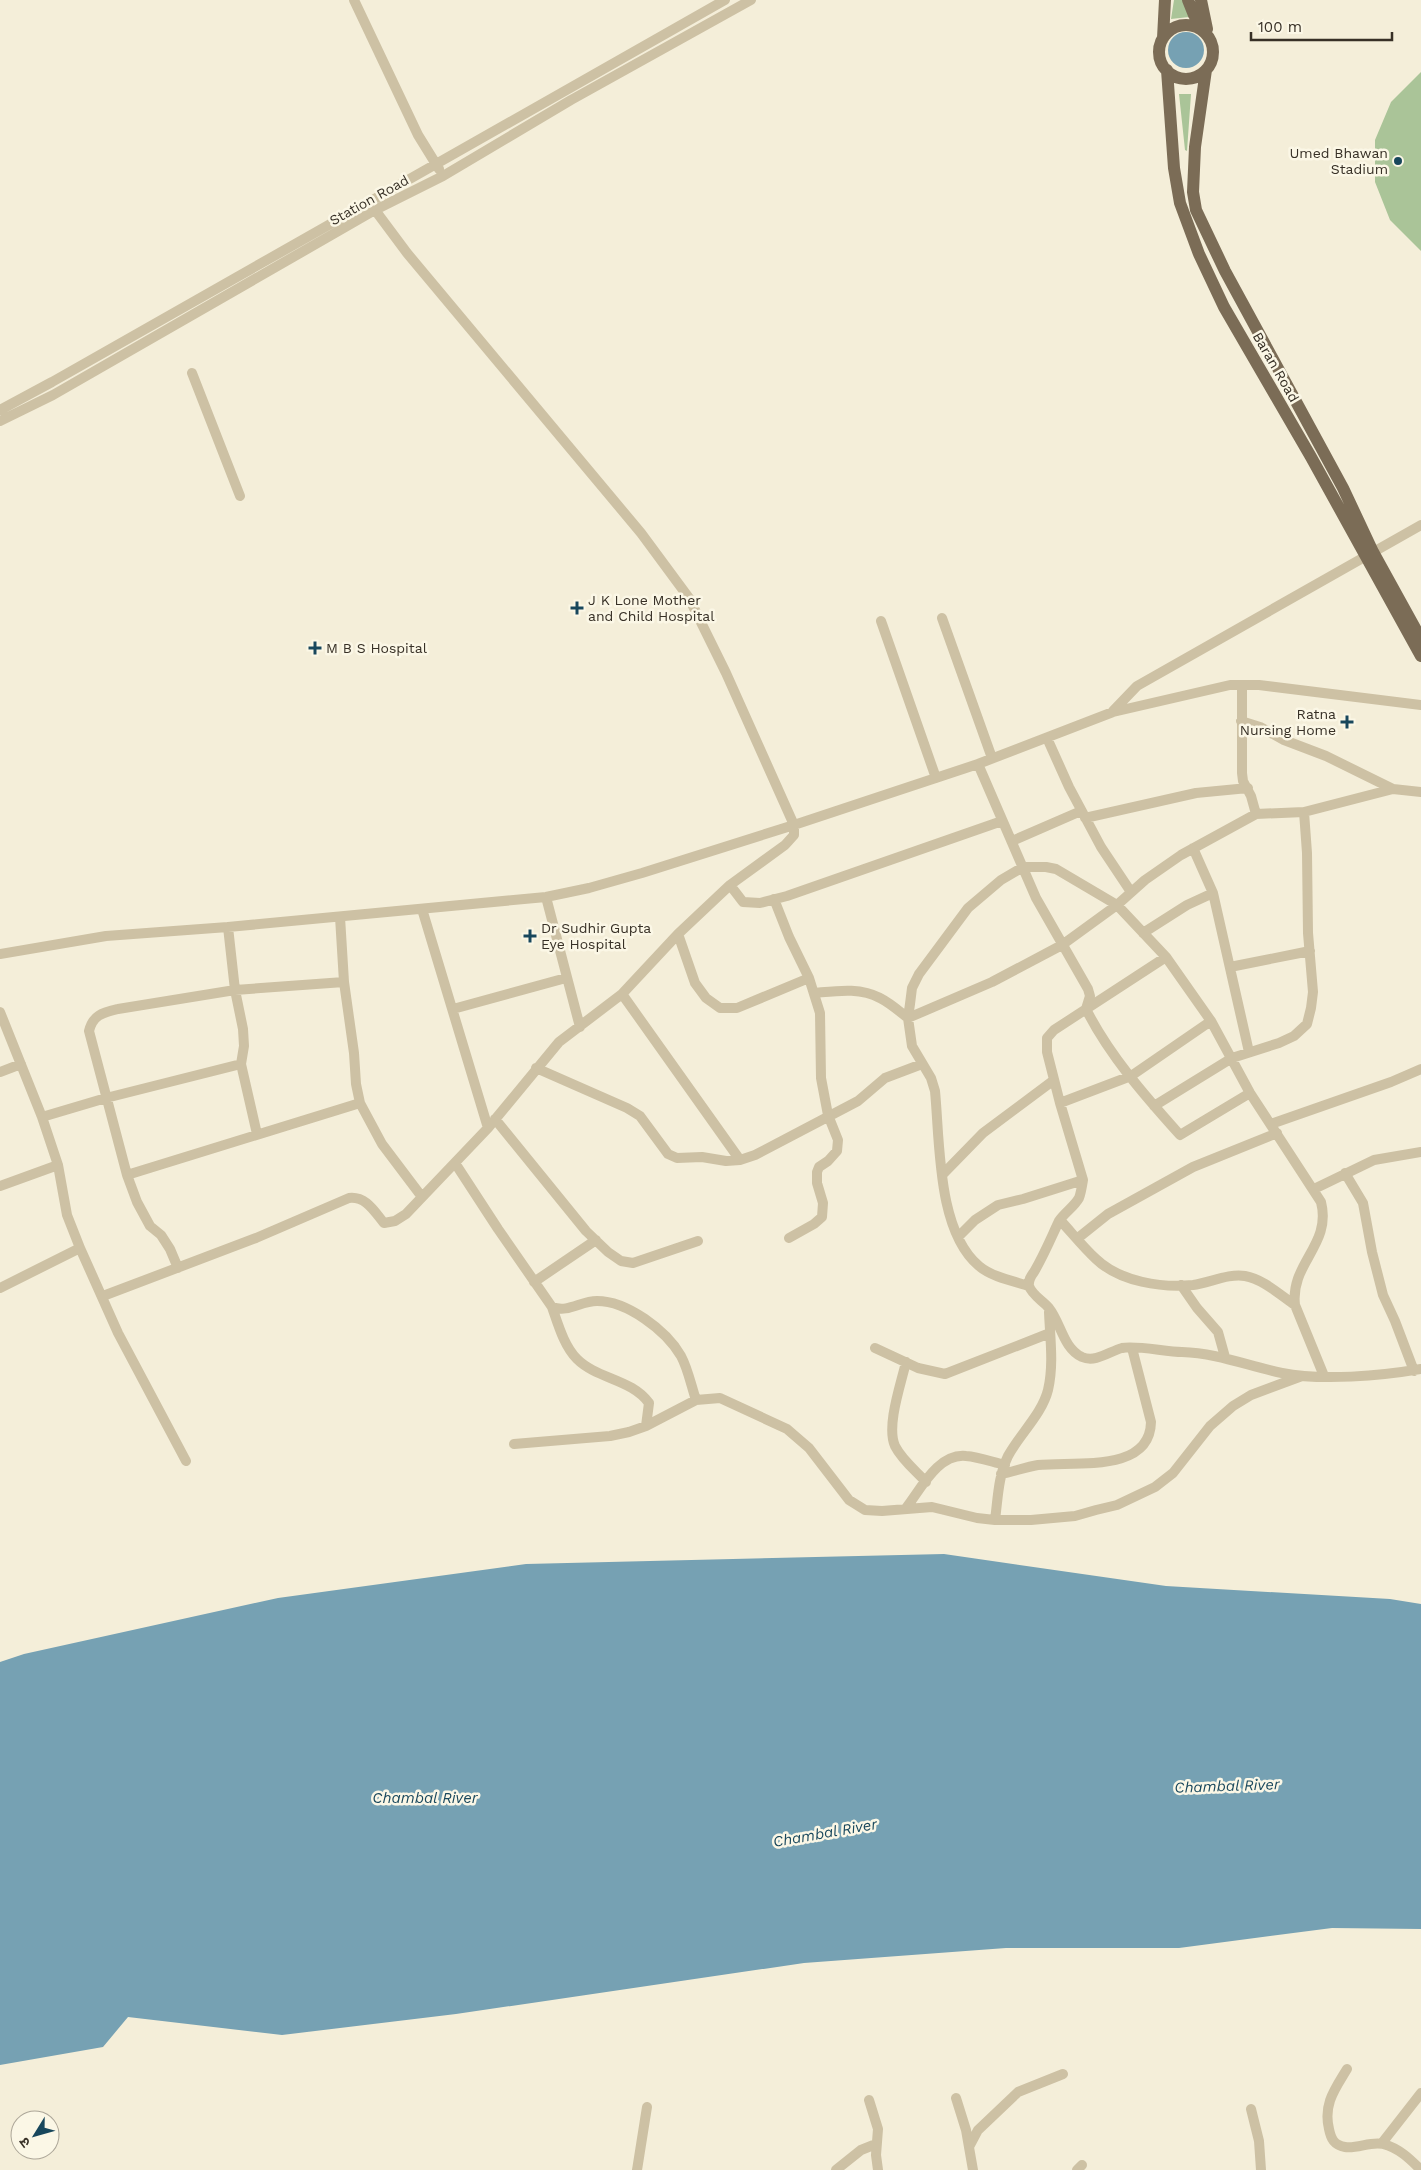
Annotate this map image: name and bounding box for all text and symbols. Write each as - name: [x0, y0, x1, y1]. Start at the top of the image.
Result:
- scale bar: [1251, 10, 1392, 42]
- text: 100 m: [1258, 18, 1302, 36]
- place label: Umed Bhawan Stadium: [1289, 145, 1388, 177]
- marker: Umed Bhawan Stadium: [1392, 155, 1404, 167]
- street label: Station Road: [327, 172, 411, 228]
- street label: Baran Road: [1250, 329, 1302, 405]
- place label: J K Lone Mother and Child Hospital: [588, 592, 715, 624]
- marker: J K Lone Mother and Child Hospital: [570, 601, 584, 615]
- place label: M B S Hospital: [326, 640, 428, 656]
- marker: M B S Hospital: [308, 641, 322, 655]
- place label: Ratna Nursing Home: [1240, 706, 1336, 738]
- marker: Ratna Nursing Home: [1340, 715, 1354, 729]
- place label: Dr Sudhir Gupta Eye Hospital: [541, 920, 651, 952]
- marker: Dr Sudhir Gupta Eye Hospital: [523, 929, 537, 943]
- water label: Chambal River: [1174, 1775, 1281, 1797]
- water label: Chambal River: [372, 1789, 479, 1807]
- water label: Chambal River: [772, 1815, 880, 1851]
- north arrow: [10, 2110, 60, 2160]
- text: उ: [15, 2134, 33, 2151]

